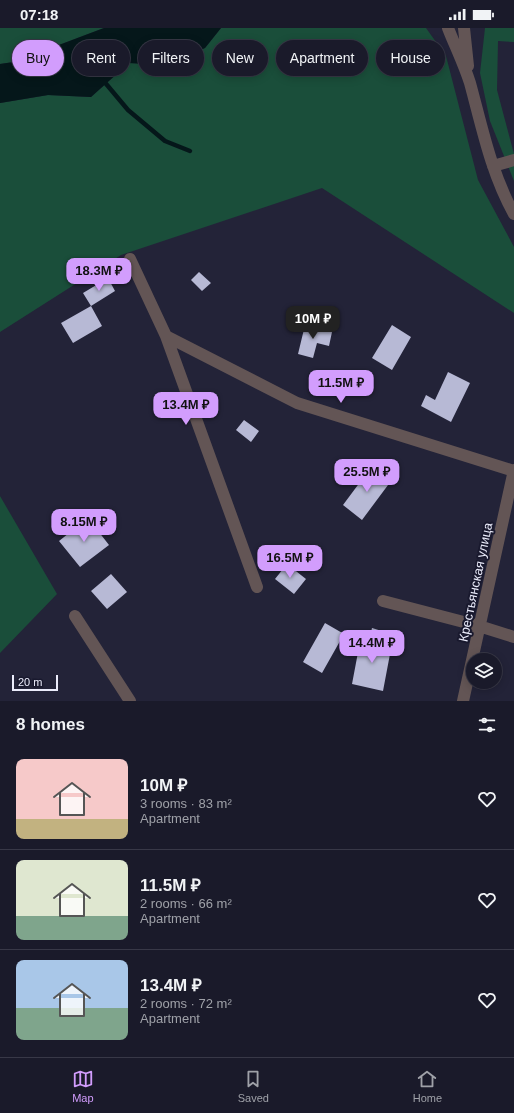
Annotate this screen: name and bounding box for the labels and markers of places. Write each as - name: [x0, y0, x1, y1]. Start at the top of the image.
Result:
- pin: 18.3M ₽: [62, 258, 136, 292]
- pin: 10M ₽: [285, 306, 341, 340]
- pin: 11.5M ₽: [304, 370, 378, 404]
- pin: 13.4M ₽: [149, 392, 223, 426]
- pin: 25.5M ₽: [330, 459, 404, 493]
- pin: 8.15M ₽: [47, 509, 121, 543]
- pin: 16.5M ₽: [253, 545, 327, 579]
- pin: 14.4M ₽: [335, 630, 409, 664]

